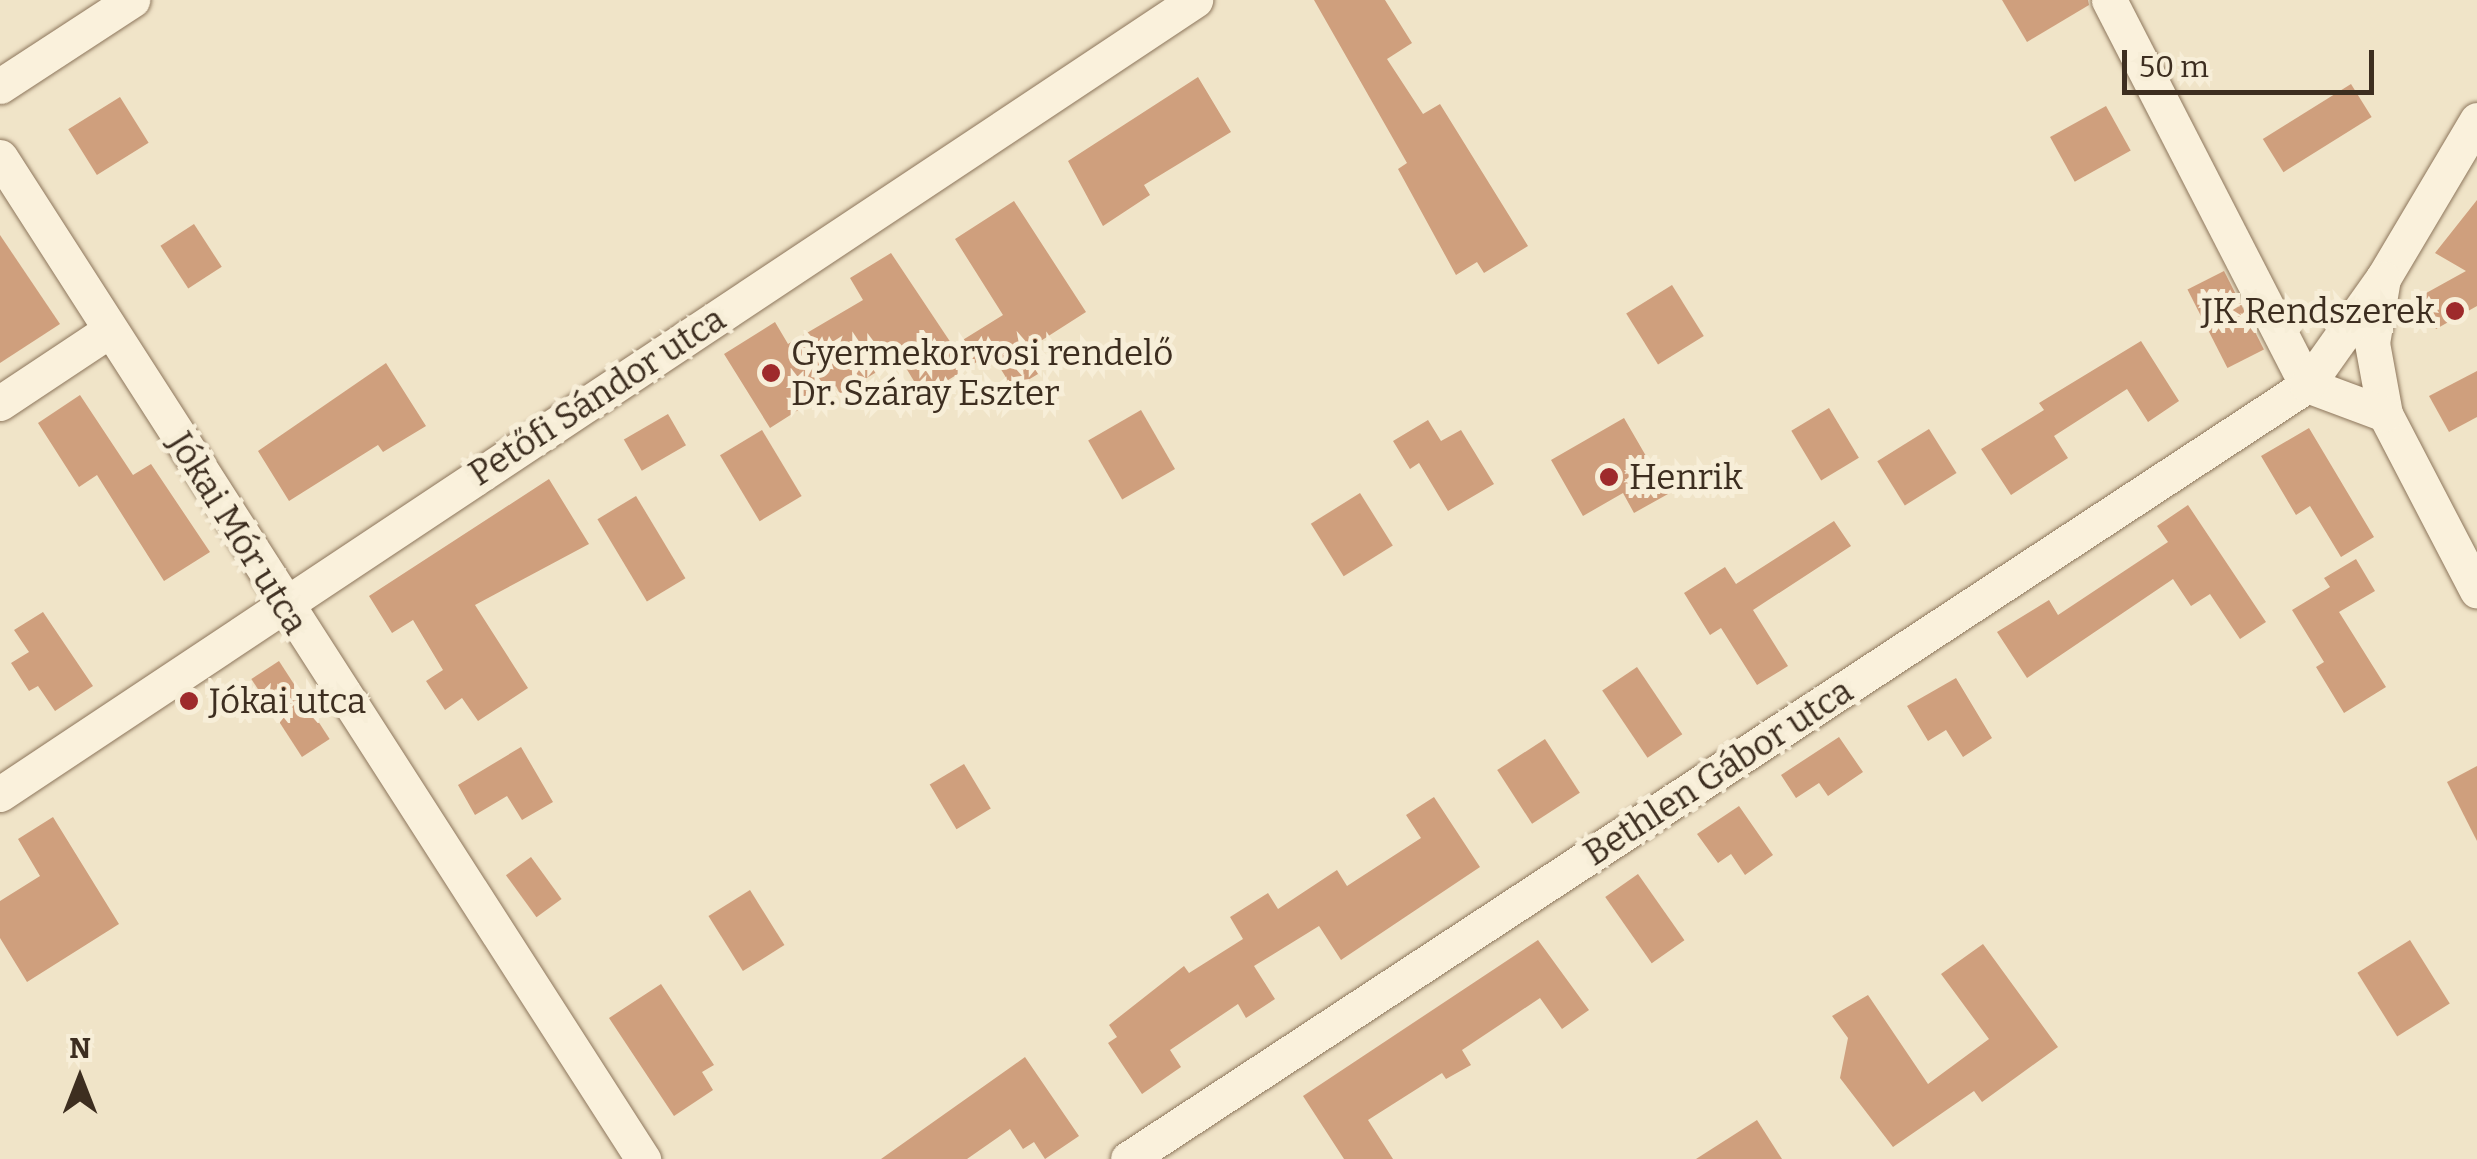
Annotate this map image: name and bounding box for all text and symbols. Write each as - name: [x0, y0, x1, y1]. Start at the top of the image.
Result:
- scale bar: [2127, 30, 2380, 92]
- text: 50 m: [2139, 49, 2209, 85]
- place label: JK Rendszerek: [2201, 290, 2435, 332]
- street label: Petőfi Sándor utca: [461, 298, 733, 494]
- marker: JK Rendszerek: [2444, 300, 2466, 322]
- place label: Gyermekorvosi rendelő Dr. Száray Eszter: [791, 332, 1173, 414]
- marker: Gyermekorvosi rendelő Dr. Száray Eszter: [760, 362, 782, 384]
- street label: Jókai Mór utca: [159, 424, 317, 642]
- place label: Henrik: [1629, 456, 1743, 498]
- marker: Henrik: [1598, 466, 1620, 488]
- street label: Bethlen Gábor utca: [1576, 670, 1860, 874]
- place label: Jókai utca: [209, 680, 366, 722]
- marker: Jókai utca: [178, 690, 200, 712]
- north arrow: [30, 1029, 130, 1129]
- text: N: [69, 1032, 91, 1065]

